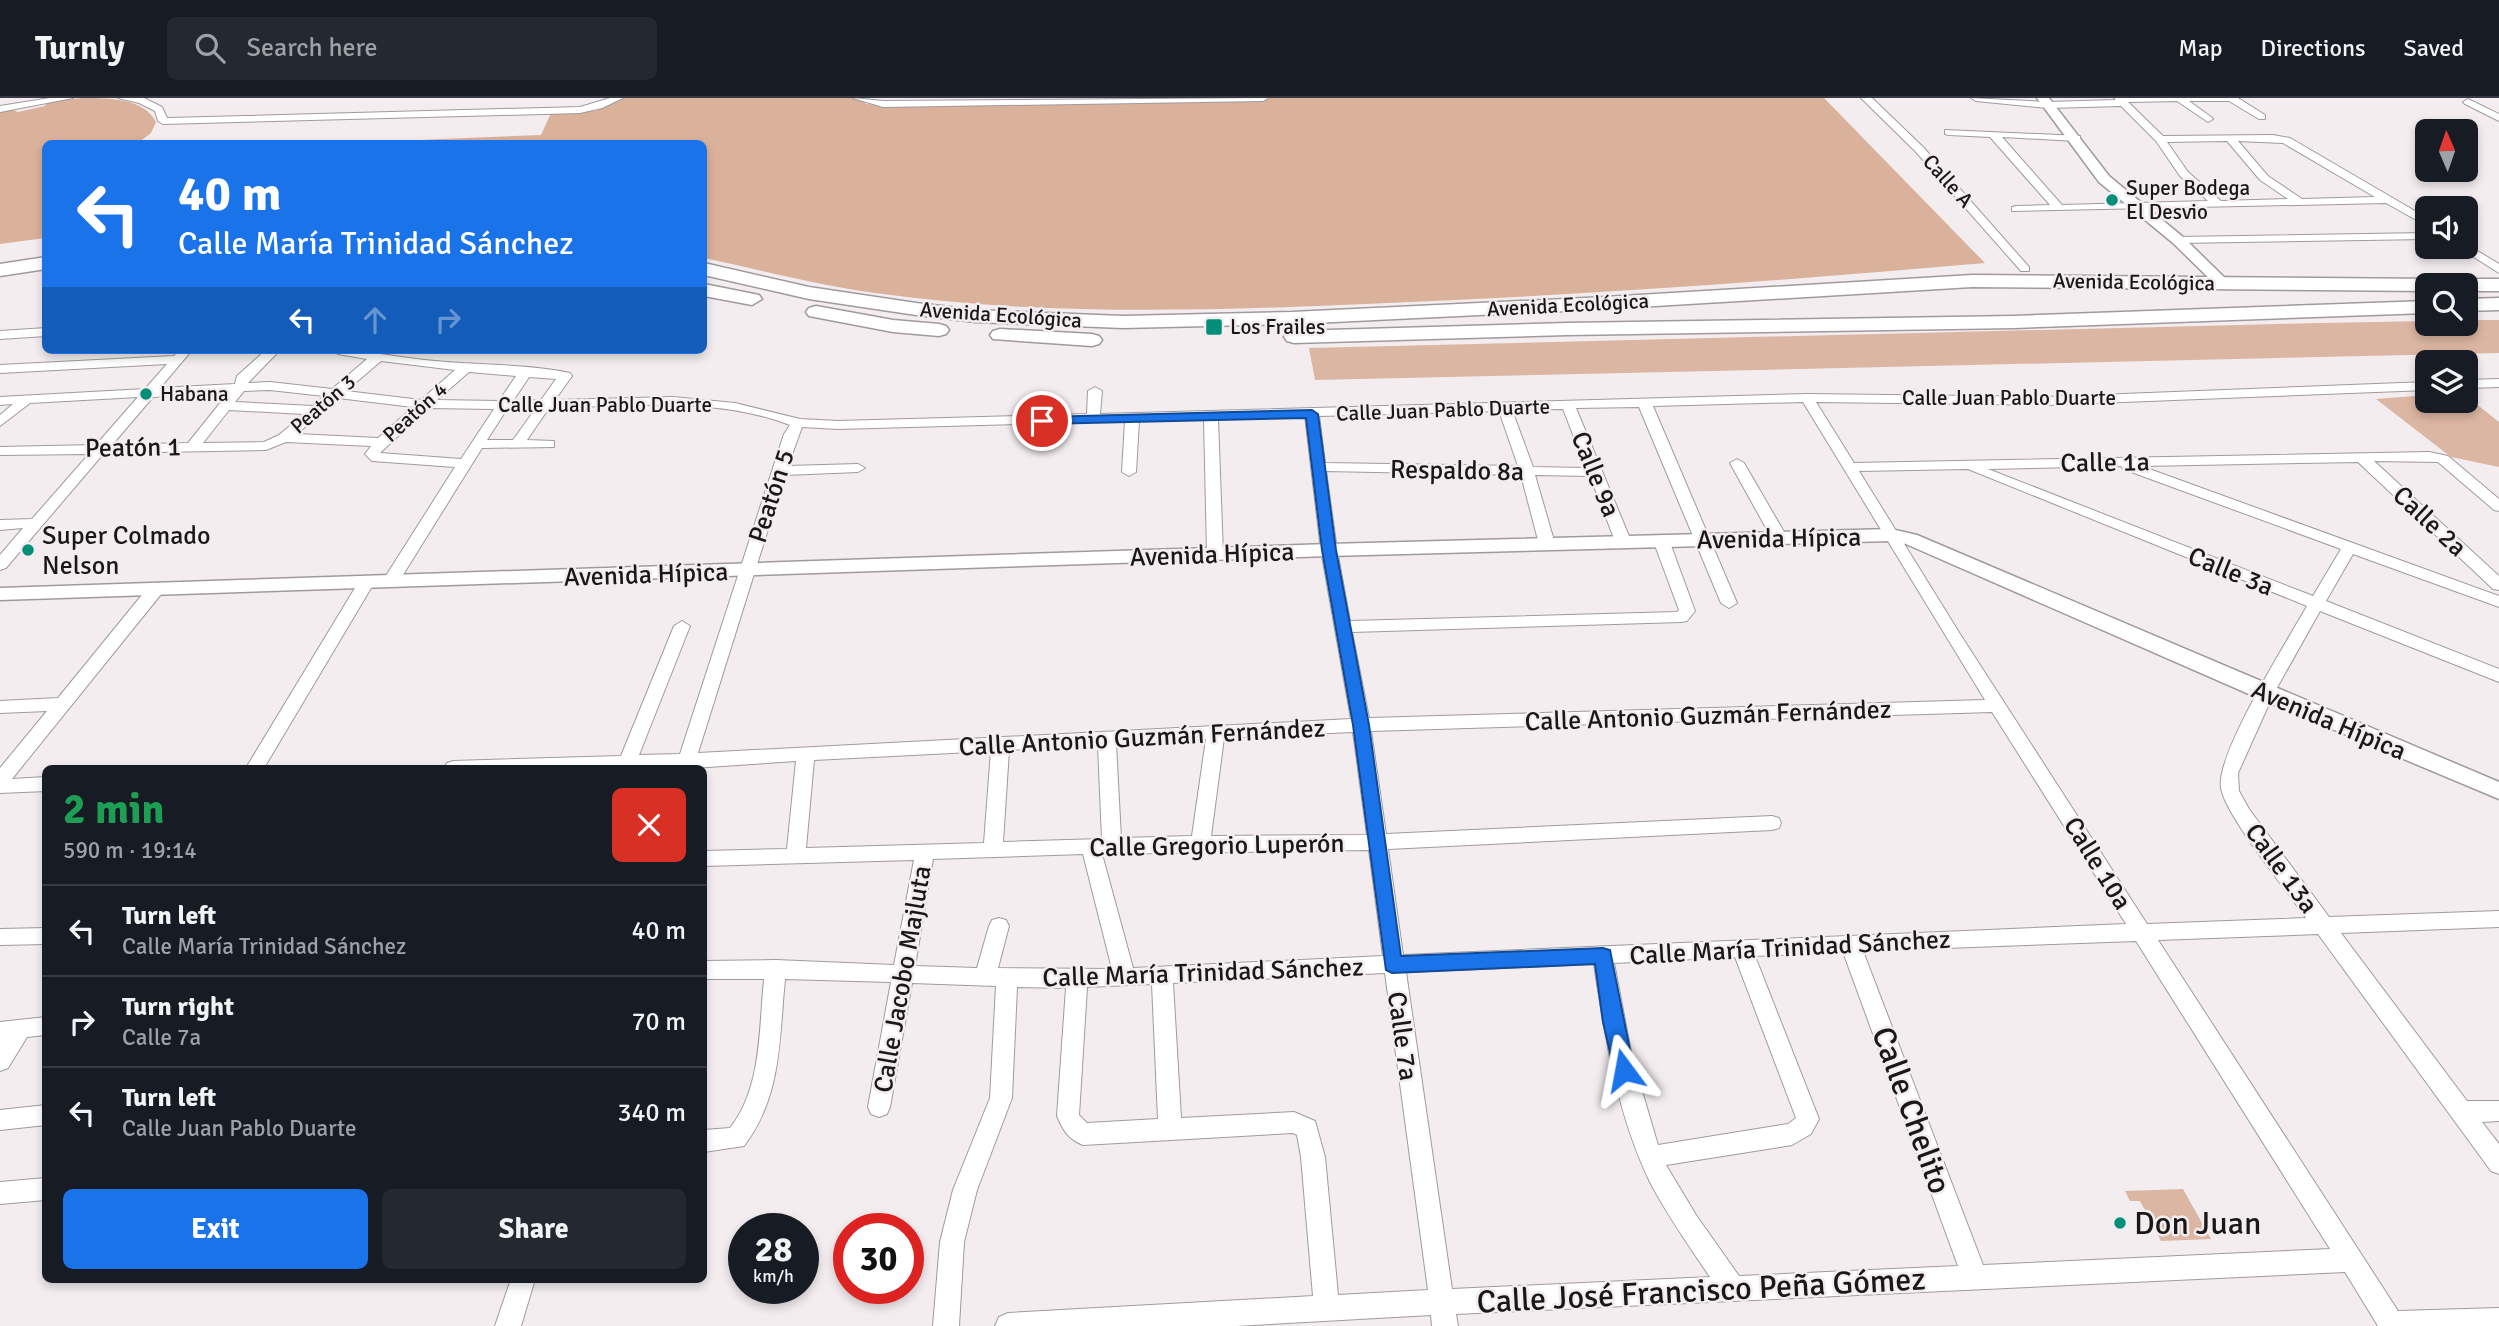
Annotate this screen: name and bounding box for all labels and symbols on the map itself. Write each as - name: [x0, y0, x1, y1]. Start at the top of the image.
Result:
- north arrow: [2415, 119, 2478, 182]
- street label: Calle A: [1917, 149, 1979, 213]
- place label: Super Bodega El Desvio: [2126, 175, 2250, 225]
- marker: Super Bodega El Desvio: [2104, 192, 2120, 208]
- street label: Avenida Ecológica: [2053, 268, 2215, 296]
- street label: Avenida Ecológica: [1486, 288, 1650, 322]
- street label: Avenida Ecológica: [919, 296, 1083, 334]
- place label: Los Frailes: [1230, 314, 1325, 340]
- marker: Los Frailes: [1204, 317, 1224, 337]
- street label: Peatón 3: [285, 369, 361, 439]
- street label: Peatón 4: [377, 376, 453, 448]
- place label: Habana: [160, 381, 229, 407]
- street label: Calle Juan Pablo Duarte: [1902, 385, 2116, 411]
- marker: Habana: [138, 386, 154, 402]
- pin: [1012, 391, 1072, 451]
- street label: Calle Juan Pablo Duarte: [498, 392, 712, 418]
- street label: Calle Juan Pablo Duarte: [1336, 393, 1550, 427]
- street label: Calle 9a: [1563, 427, 1627, 522]
- street label: Peatón 1: [85, 431, 181, 465]
- street label: Peatón 5: [742, 446, 802, 547]
- street label: Calle 1a: [2060, 446, 2150, 480]
- street label: Respaldo 8a: [1390, 454, 1524, 488]
- street label: Calle 2a: [2386, 480, 2473, 564]
- place label: Super Colmado Nelson: [42, 520, 211, 582]
- street label: Avenida Hípica: [1696, 522, 1862, 556]
- street label: Avenida Hípica: [1129, 536, 1295, 574]
- street label: Calle 3a: [2183, 540, 2278, 604]
- marker: Super Colmado Nelson: [20, 542, 36, 558]
- street label: Avenida Hípica: [563, 556, 729, 594]
- street label: Avenida Hípica: [2247, 674, 2411, 768]
- street label: Calle Antonio Guzmán Fernández: [1524, 694, 1892, 738]
- street label: Calle Antonio Guzmán Fernández: [958, 712, 1326, 764]
- street label: Calle 10a: [2056, 811, 2138, 916]
- street label: Calle 13a: [2238, 817, 2325, 920]
- street label: Calle Gregorio Luperón: [1089, 828, 1345, 864]
- street label: Calle Jacobo Majluta: [867, 863, 939, 1095]
- street label: Calle María Trinidad Sánchez: [1629, 924, 1951, 972]
- street label: Calle María Trinidad Sánchez: [1042, 951, 1364, 995]
- street label: Calle 7a: [1380, 990, 1424, 1083]
- street label: Calle Chelito: [1863, 1021, 1960, 1199]
- position arrow: [1587, 1033, 1661, 1107]
- place label: Don Juan: [2134, 1204, 2261, 1243]
- speed limit sign: 30: [833, 1213, 924, 1304]
- marker: Don Juan: [2112, 1215, 2128, 1231]
- street label: Calle José Francisco Peña Gómez: [1476, 1259, 1926, 1322]

